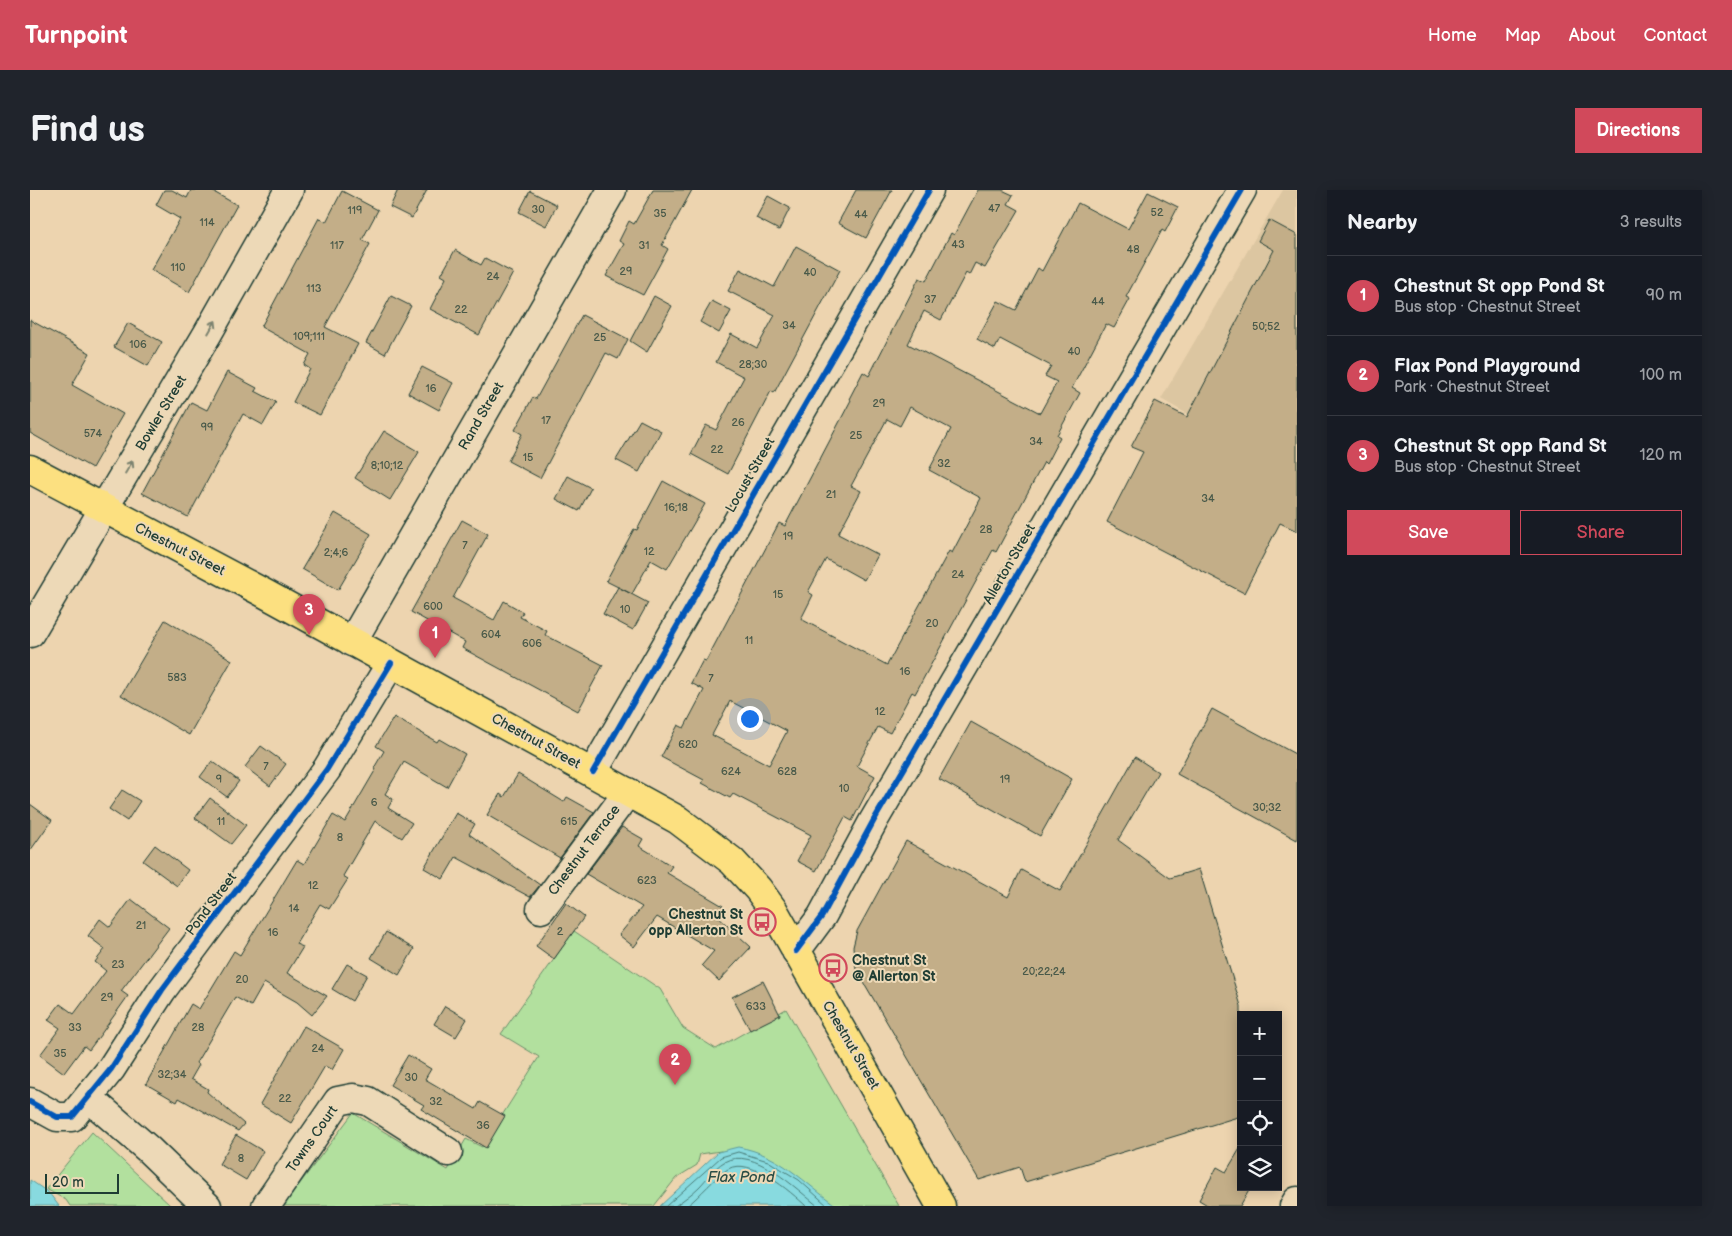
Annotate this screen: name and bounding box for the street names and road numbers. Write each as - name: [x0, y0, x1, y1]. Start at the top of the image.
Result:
- street label: Bowler Street: [132, 372, 191, 454]
- street label: Rand Street: [455, 378, 508, 453]
- street label: Locust Street: [722, 434, 779, 516]
- street label: Chestnut Street: [132, 519, 229, 579]
- street label: Allerton Street: [979, 520, 1039, 607]
- street label: Chestnut Street: [489, 710, 584, 773]
- street label: Chestnut Terrace: [544, 801, 624, 899]
- street label: Pond Street: [182, 869, 240, 939]
- street label: Chestnut Street: [819, 998, 883, 1093]
- street label: Towns Court: [283, 1102, 342, 1176]

